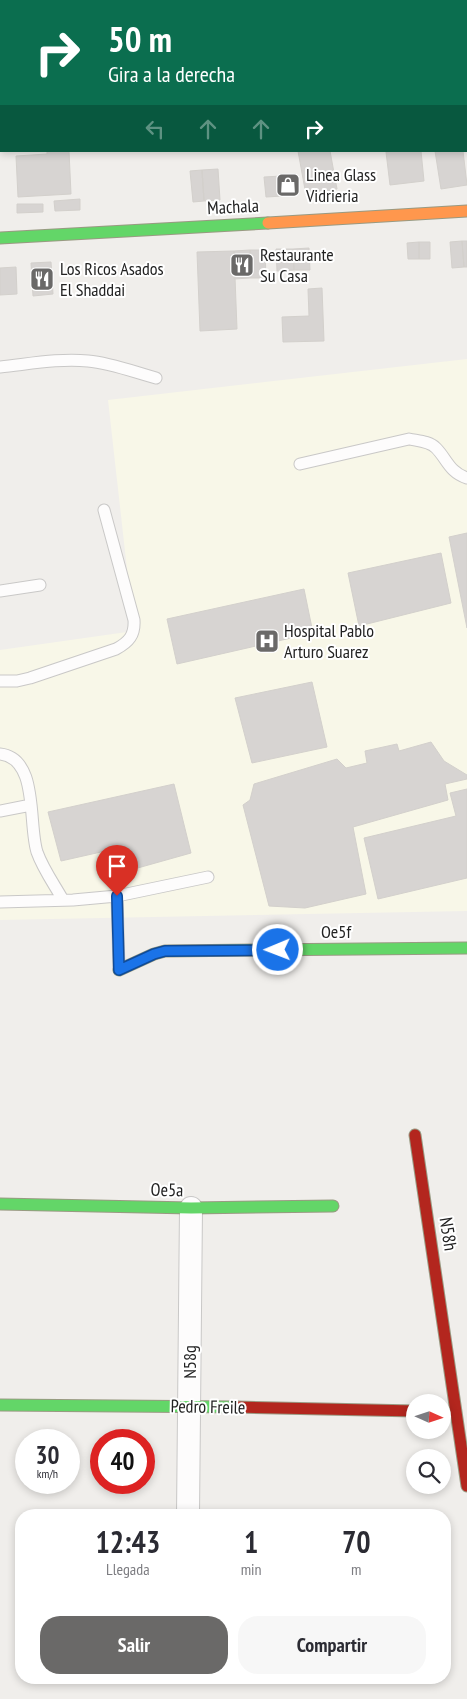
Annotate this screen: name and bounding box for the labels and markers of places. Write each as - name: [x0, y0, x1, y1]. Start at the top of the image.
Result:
- place label: Linea Glass Vidrieria: [305, 163, 376, 207]
- shop icon: Linea Glass Vidrieria: [275, 172, 301, 198]
- place label: Restaurante Su Casa: [260, 243, 334, 287]
- restaurant icon: Restaurante Su Casa: [229, 252, 255, 278]
- place label: Los Ricos Asados El Shaddai: [60, 257, 164, 301]
- restaurant icon: Los Ricos Asados El Shaddai: [29, 266, 55, 292]
- place label: Hospital Pablo Arturo Suarez: [284, 619, 374, 663]
- hospital icon: Hospital Pablo Arturo Suarez: [254, 628, 280, 654]
- pin: [96, 845, 138, 896]

